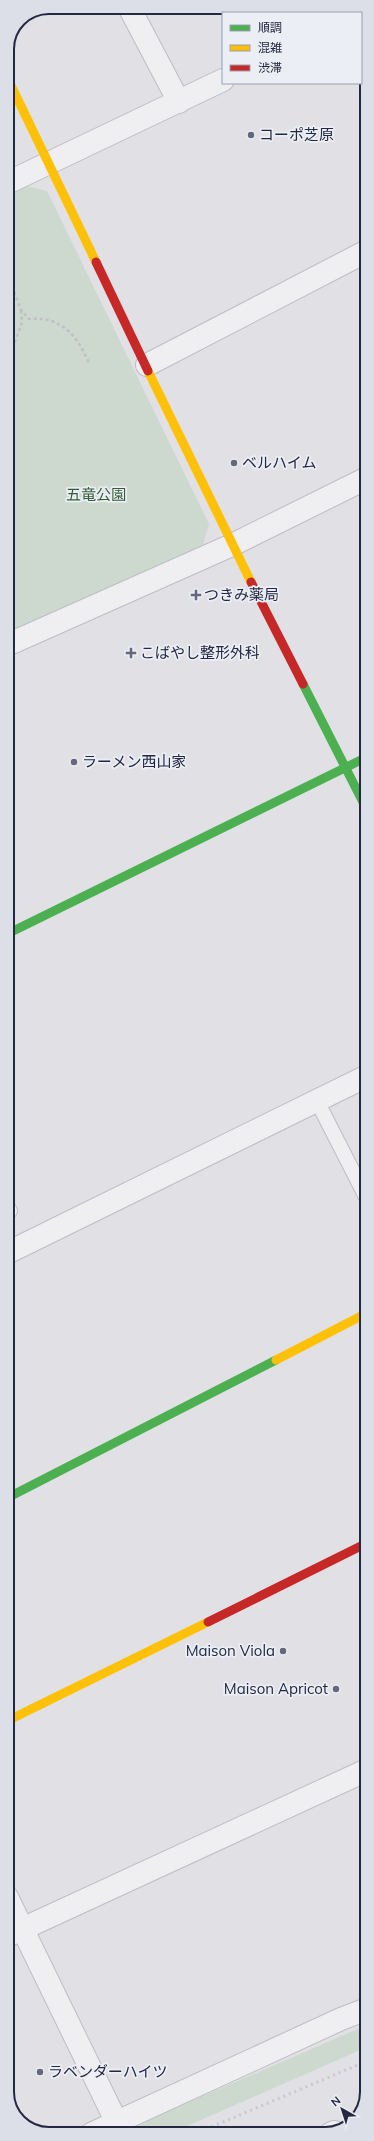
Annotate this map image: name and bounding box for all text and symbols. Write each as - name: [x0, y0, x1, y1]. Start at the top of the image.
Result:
- legend: [222, 12, 362, 84]
- text: 順調: [258, 20, 282, 35]
- text: 混雑: [258, 40, 282, 55]
- text: 渋滞: [258, 60, 282, 75]
- place label: コーポ芝原: [259, 125, 334, 144]
- marker: コーポ芝原: [246, 130, 256, 140]
- place label: ベルハイム: [242, 453, 316, 472]
- marker: ベルハイム: [229, 458, 239, 468]
- park label: 五竜公園: [66, 485, 126, 504]
- place label: つきみ薬局: [204, 585, 279, 604]
- marker: つきみ薬局: [191, 590, 201, 600]
- place label: こばやし整形外科: [140, 643, 260, 662]
- marker: こばやし整形外科: [125, 647, 137, 659]
- place label: ラーメン西山家: [82, 752, 186, 771]
- marker: ラーメン西山家: [69, 757, 79, 767]
- place label: Maison Viola: [186, 1641, 275, 1660]
- marker: Maison Viola: [278, 1646, 288, 1656]
- place label: Maison Apricot: [224, 1679, 328, 1698]
- marker: Maison Apricot: [331, 1684, 341, 1694]
- place label: ラベンダーハイツ: [48, 2062, 167, 2081]
- marker: ラベンダーハイツ: [35, 2067, 45, 2077]
- north arrow: [322, 2089, 362, 2129]
- text: N: [328, 2093, 343, 2109]

